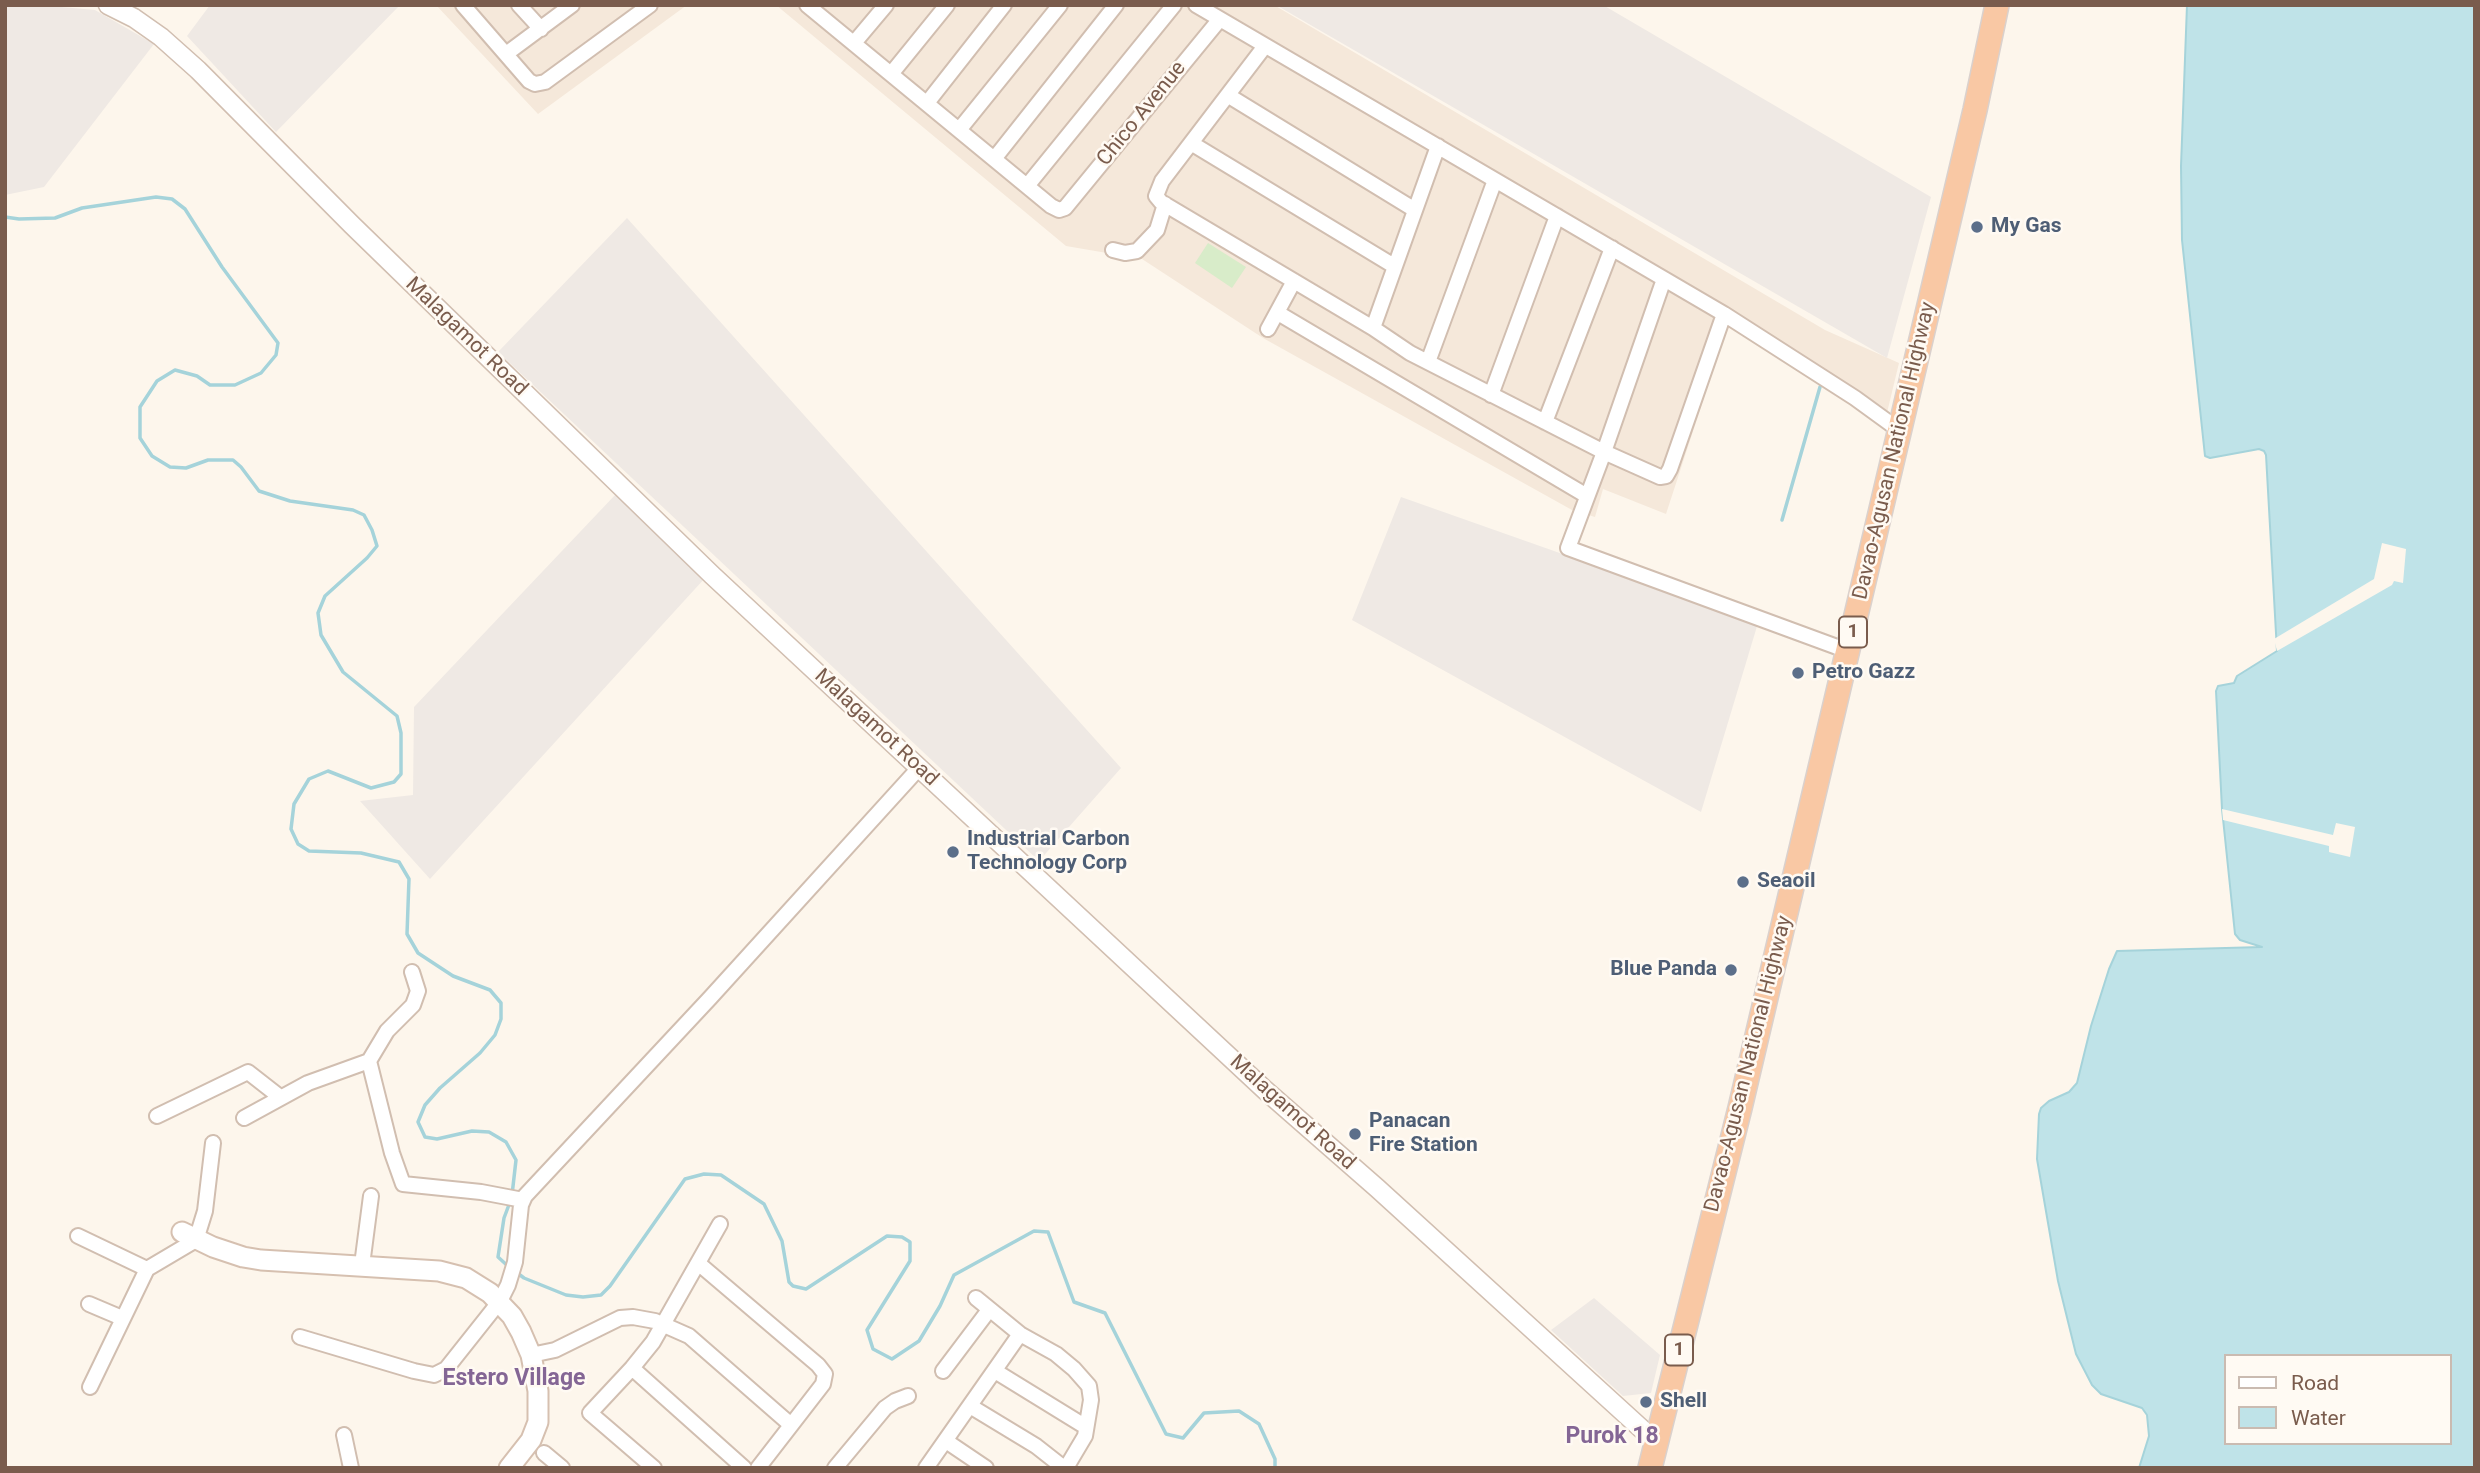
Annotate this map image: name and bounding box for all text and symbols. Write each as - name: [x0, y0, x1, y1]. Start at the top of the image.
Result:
- street label: Chico Avenue: [1092, 57, 1192, 171]
- place label: My Gas: [1991, 214, 2062, 240]
- marker: My Gas: [1969, 219, 1985, 235]
- street label: Malagamot Road: [400, 272, 532, 402]
- street label: Davao-Agusan National Highway: [1848, 300, 1942, 602]
- road number: 1: [1839, 617, 1867, 648]
- place label: Petro Gazz: [1812, 660, 1915, 686]
- street label: Malagamot Road: [809, 664, 943, 792]
- marker: Petro Gazz: [1790, 665, 1806, 681]
- place label: Industrial Carbon Technology Corp: [967, 827, 1130, 877]
- marker: Industrial Carbon Technology Corp: [945, 844, 961, 860]
- place label: Seaoil: [1757, 869, 1815, 895]
- marker: Seaoil: [1735, 874, 1751, 890]
- street label: Davao-Agusan National Highway: [1700, 913, 1798, 1215]
- place label: Blue Panda: [1610, 957, 1717, 983]
- marker: Blue Panda: [1723, 962, 1739, 978]
- street label: Malagamot Road: [1224, 1050, 1360, 1176]
- place label: Panacan Fire Station: [1369, 1109, 1478, 1159]
- marker: Panacan Fire Station: [1347, 1126, 1363, 1142]
- road number: 1: [1665, 1334, 1693, 1366]
- legend: [2224, 1354, 2452, 1445]
- district label: Estero Village: [443, 1365, 585, 1393]
- text: Road: [2291, 1371, 2339, 1395]
- place label: Shell: [1660, 1389, 1707, 1415]
- marker: Shell: [1638, 1394, 1654, 1410]
- text: Water: [2291, 1406, 2346, 1430]
- district label: Purok 18: [1565, 1423, 1659, 1451]

